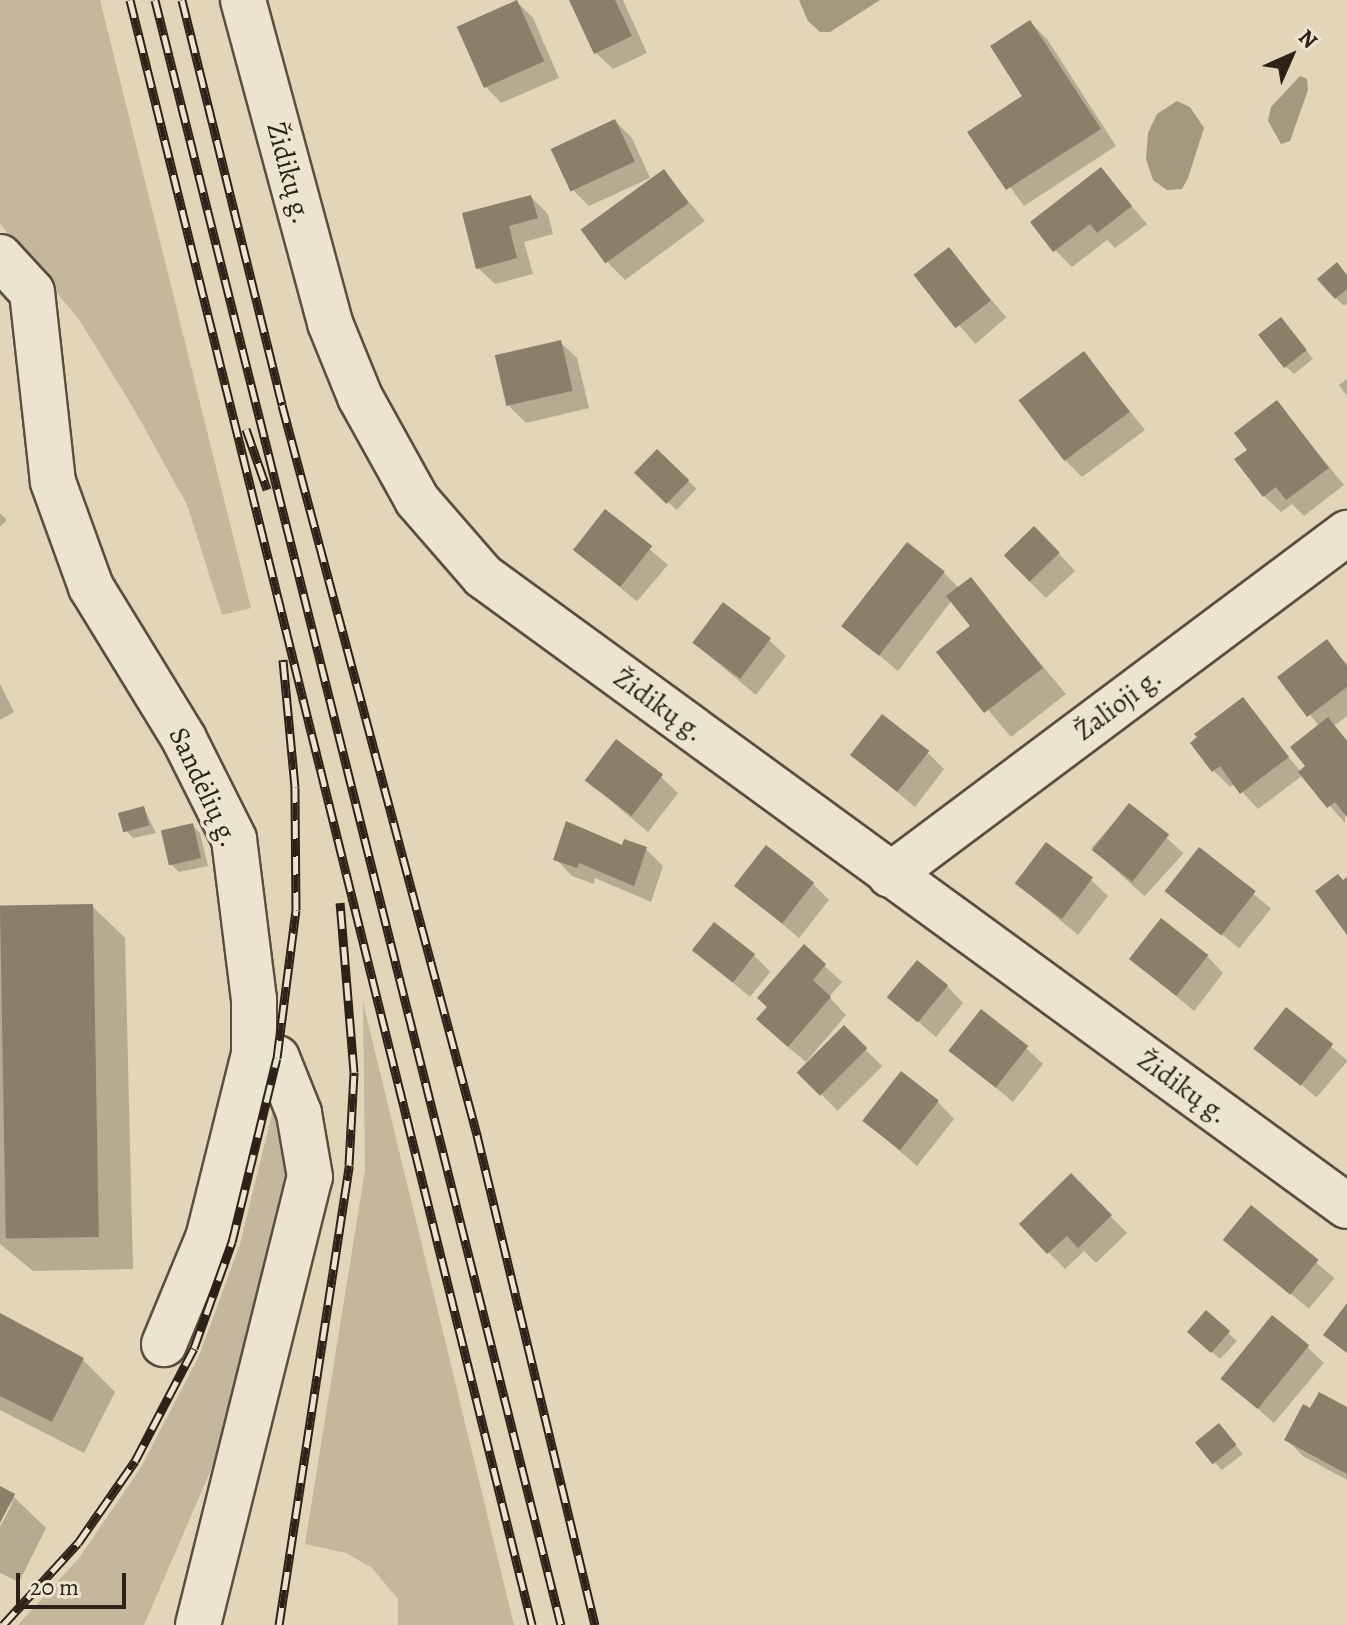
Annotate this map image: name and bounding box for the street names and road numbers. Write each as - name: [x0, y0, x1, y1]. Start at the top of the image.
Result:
- street label: Židikų g.: [259, 118, 319, 228]
- street label: Žalioji g.: [1068, 660, 1168, 748]
- street label: Židikų g.: [607, 661, 711, 749]
- street label: Sandėlių g.: [162, 722, 246, 852]
- street label: Židikų g.: [1131, 1043, 1235, 1131]

